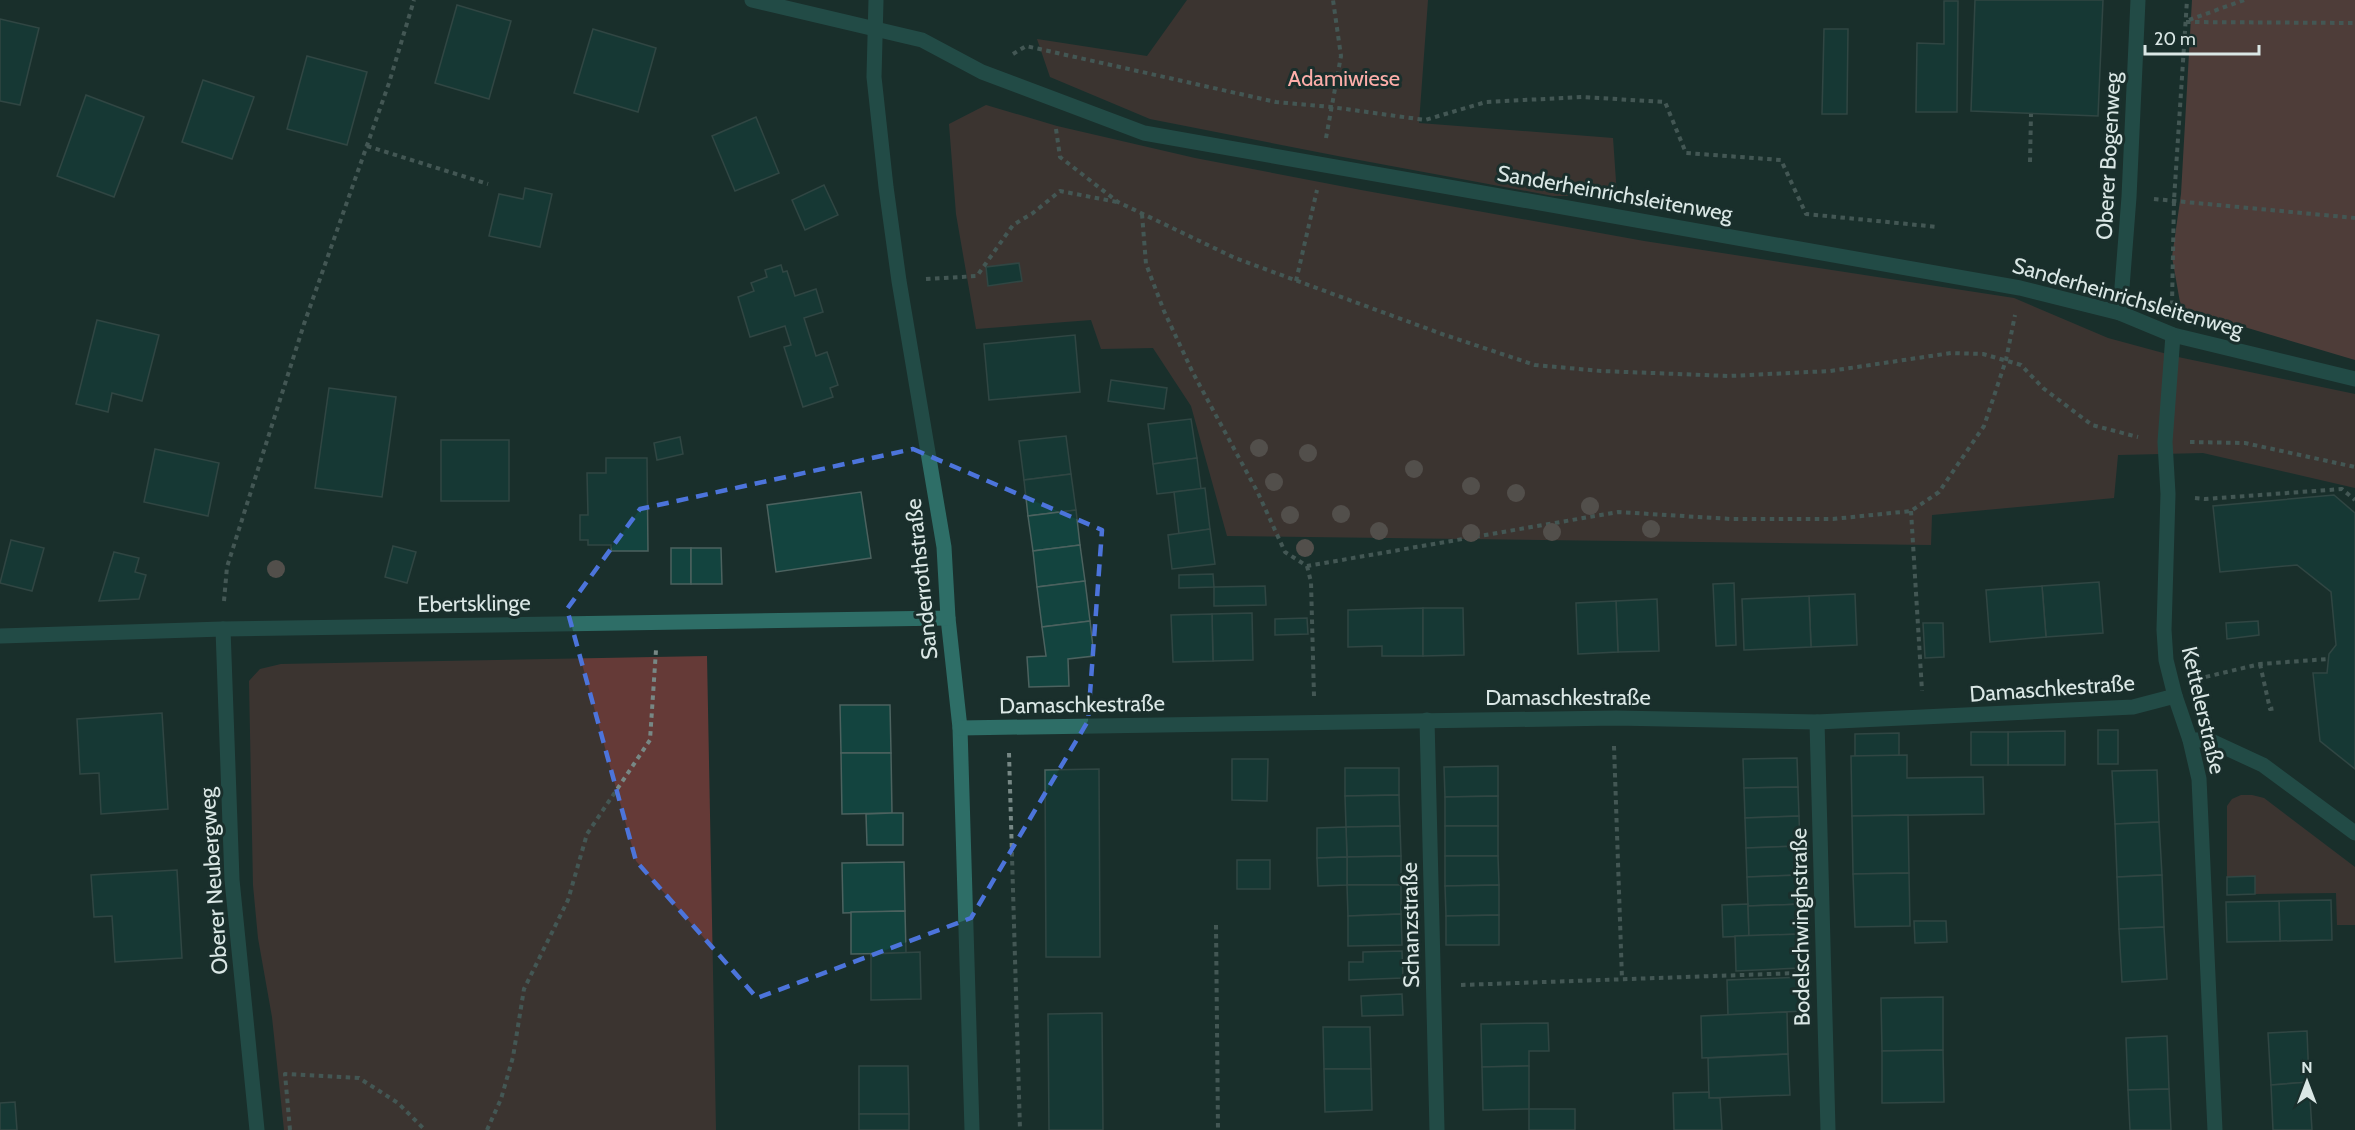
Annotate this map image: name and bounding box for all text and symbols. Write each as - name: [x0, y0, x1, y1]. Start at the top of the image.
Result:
- scale bar: [2145, 18, 2259, 56]
- text: 20 m: [2154, 28, 2196, 50]
- park label: Adamiwiese: [1288, 65, 1400, 92]
- street label: Oberer Bogenweg: [2091, 71, 2126, 240]
- street label: Sanderheinrichsleitenweg: [1495, 159, 1736, 228]
- street label: Sanderheinrichsleitenweg: [2009, 252, 2247, 344]
- street label: Sanderrothstraße: [900, 497, 943, 661]
- street label: Ebertsklinge: [417, 589, 531, 618]
- street label: Kettelerstraße: [2176, 644, 2231, 776]
- street label: Damaschkestraße: [1968, 669, 2136, 708]
- street label: Damaschkestraße: [1485, 684, 1651, 711]
- street label: Damaschkestraße: [999, 690, 1165, 719]
- street label: Oberer Neubergweg: [193, 786, 234, 975]
- street label: Bodelschwinghstraße: [1785, 828, 1816, 1026]
- street label: Schanzstraße: [1396, 862, 1425, 988]
- north arrow: [2277, 1052, 2337, 1112]
- text: N: [2301, 1058, 2313, 1077]

